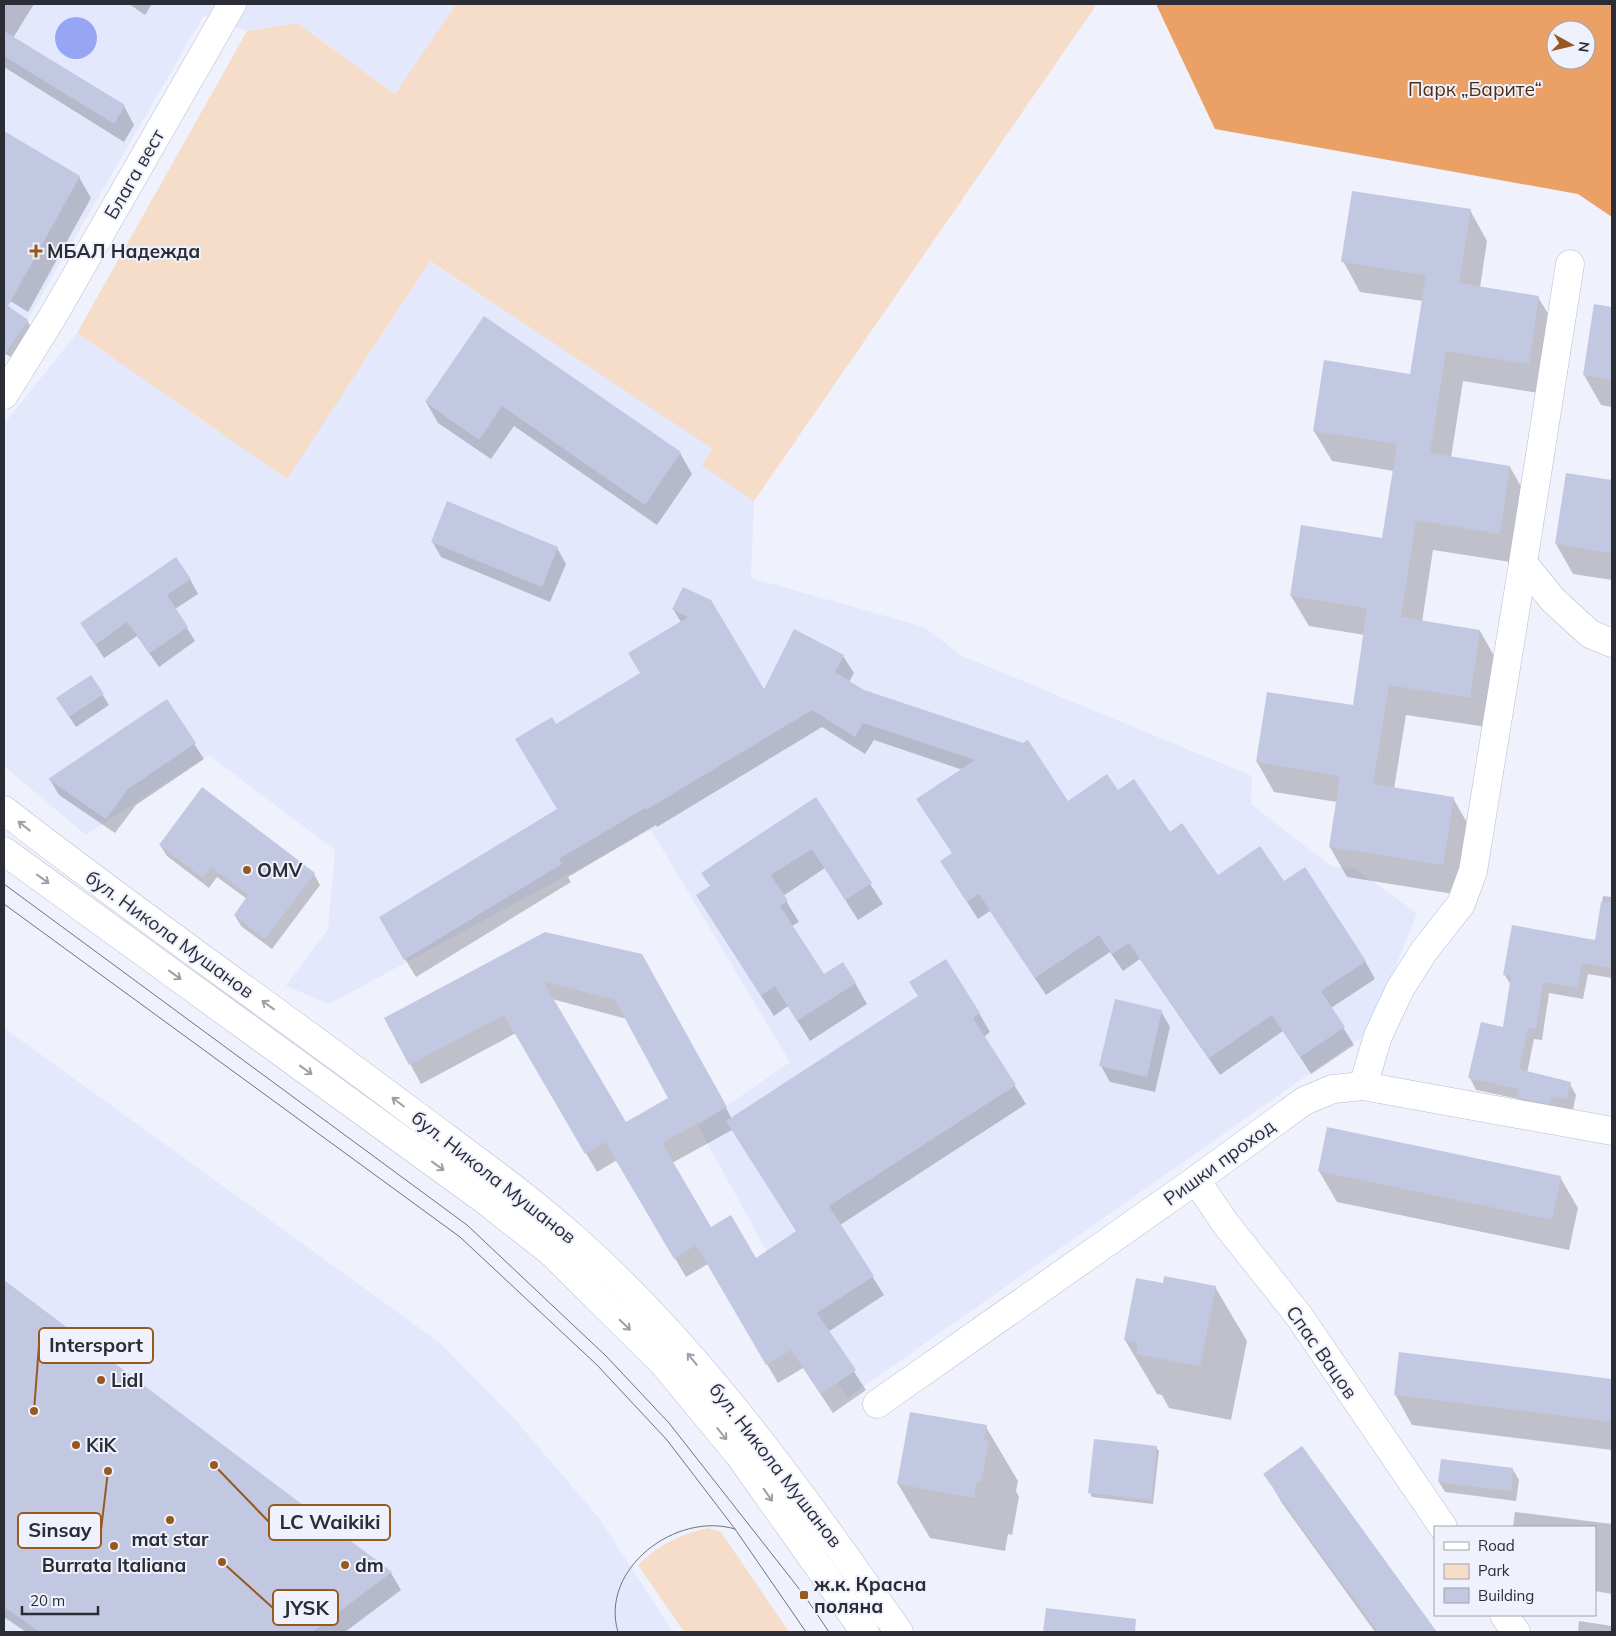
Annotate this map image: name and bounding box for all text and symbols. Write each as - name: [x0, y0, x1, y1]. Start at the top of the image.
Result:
- north arrow: [1546, 20, 1596, 70]
- text: N: [1574, 40, 1594, 53]
- park label: Парк „Барите“: [1408, 77, 1542, 101]
- street label: Блага вест: [99, 124, 170, 223]
- place label: МБАЛ Надежда: [47, 239, 200, 263]
- marker: МБАЛ Надежда: [29, 244, 43, 258]
- one-way arrow: [18, 820, 31, 831]
- place label: OMV: [257, 858, 302, 882]
- marker: OMV: [241, 864, 253, 876]
- street label: бул. Никола Мушанов: [81, 865, 259, 1003]
- one-way arrow: [36, 874, 49, 885]
- one-way arrow: [168, 970, 182, 980]
- one-way arrow: [261, 1000, 275, 1010]
- one-way arrow: [299, 1065, 313, 1075]
- one-way arrow: [391, 1097, 405, 1107]
- street label: бул. Никола Мушанов: [407, 1105, 581, 1249]
- street label: Ришки проход: [1159, 1113, 1280, 1210]
- one-way arrow: [431, 1161, 445, 1171]
- street label: Спас Вацов: [1281, 1301, 1363, 1403]
- one-way arrow: [619, 1319, 631, 1331]
- callout: Intersport: [39, 1328, 153, 1363]
- text: Intersport: [49, 1332, 144, 1357]
- one-way arrow: [687, 1353, 698, 1366]
- place label: Lidl: [111, 1368, 143, 1392]
- marker: Lidl: [95, 1374, 107, 1386]
- street label: бул. Никола Мушанов: [704, 1378, 848, 1552]
- one-way arrow: [716, 1427, 727, 1440]
- place label: KiK: [86, 1433, 118, 1457]
- marker: KiK: [70, 1439, 82, 1451]
- one-way arrow: [763, 1488, 773, 1502]
- callout: LC Waikiki: [269, 1505, 390, 1540]
- text: LC Waikiki: [280, 1509, 380, 1534]
- callout: Sinsay: [18, 1513, 101, 1548]
- marker: mat star: [164, 1514, 176, 1526]
- text: Sinsay: [28, 1517, 92, 1542]
- legend: [1434, 1526, 1596, 1616]
- place label: mat star: [131, 1527, 209, 1551]
- text: Road: [1478, 1536, 1515, 1555]
- marker: Burrata Italiana: [108, 1540, 120, 1552]
- place label: Burrata Italiana: [42, 1553, 186, 1577]
- place label: dm: [355, 1553, 384, 1577]
- marker: dm: [339, 1559, 351, 1571]
- text: Park: [1478, 1561, 1510, 1580]
- place label: ж.к. Красна поляна: [813, 1572, 926, 1618]
- scale bar: [22, 1584, 99, 1616]
- text: Building: [1478, 1586, 1534, 1605]
- marker: ж.к. Красна поляна: [798, 1589, 810, 1601]
- callout: JYSK: [273, 1590, 338, 1625]
- text: 20 m: [30, 1591, 65, 1610]
- text: JYSK: [283, 1595, 329, 1620]

